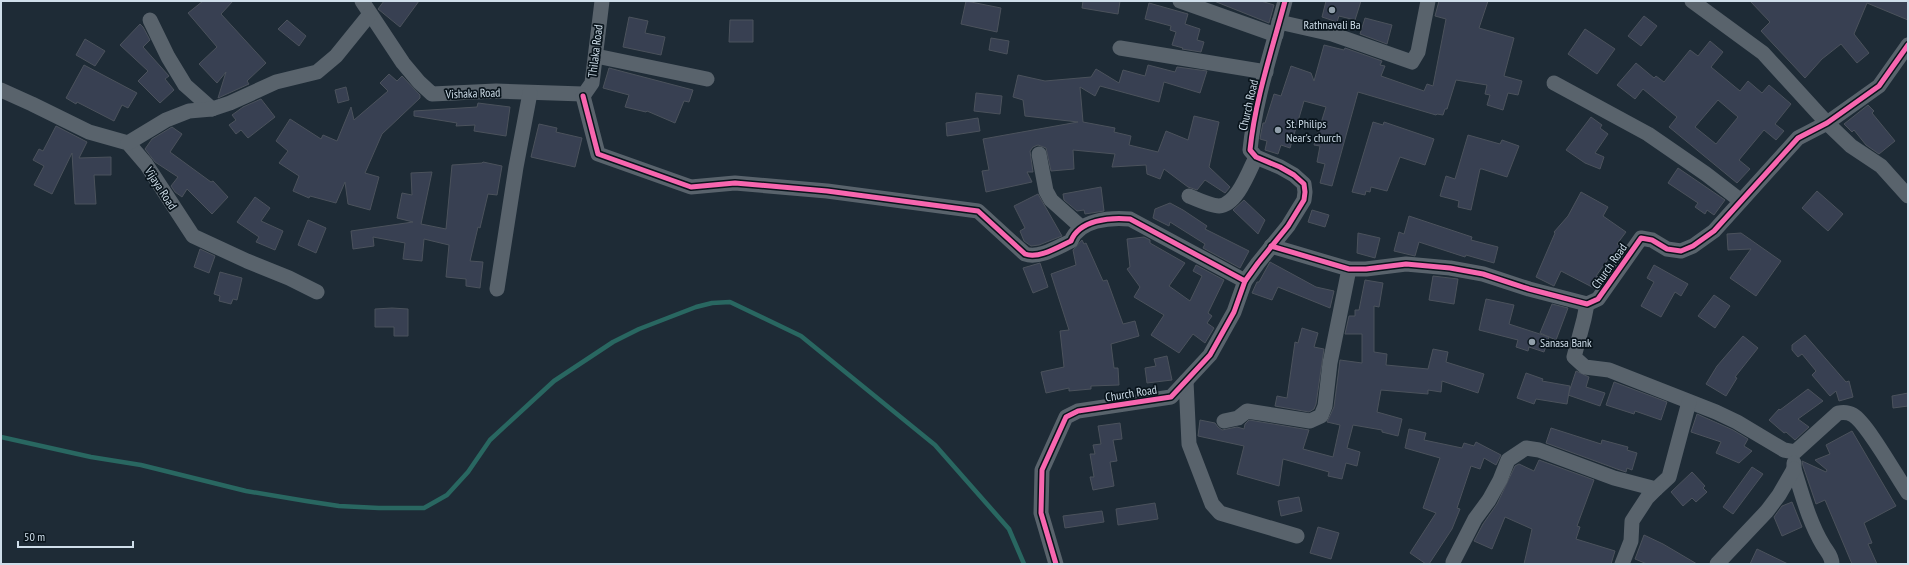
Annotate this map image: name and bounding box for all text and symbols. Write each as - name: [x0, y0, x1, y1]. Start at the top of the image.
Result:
- marker: Rathnavali Ba: [1327, 5, 1337, 15]
- place label: Rathnavali Ba: [1303, 17, 1361, 32]
- street label: Thilaka Road: [584, 24, 606, 78]
- street label: Church Road: [1235, 78, 1261, 132]
- street label: Vishaka Road: [444, 85, 501, 101]
- place label: St. Philips Near's church: [1286, 116, 1341, 145]
- marker: St. Philips Near's church: [1273, 125, 1283, 135]
- street label: Vijaya Road: [141, 163, 180, 212]
- street label: Church Road: [1588, 240, 1630, 292]
- place label: Sanasa Bank: [1540, 335, 1592, 350]
- marker: Sanasa Bank: [1527, 337, 1537, 347]
- street label: Church Road: [1104, 382, 1158, 404]
- scale bar: [18, 523, 133, 549]
- text: 50 m: [24, 529, 45, 544]

